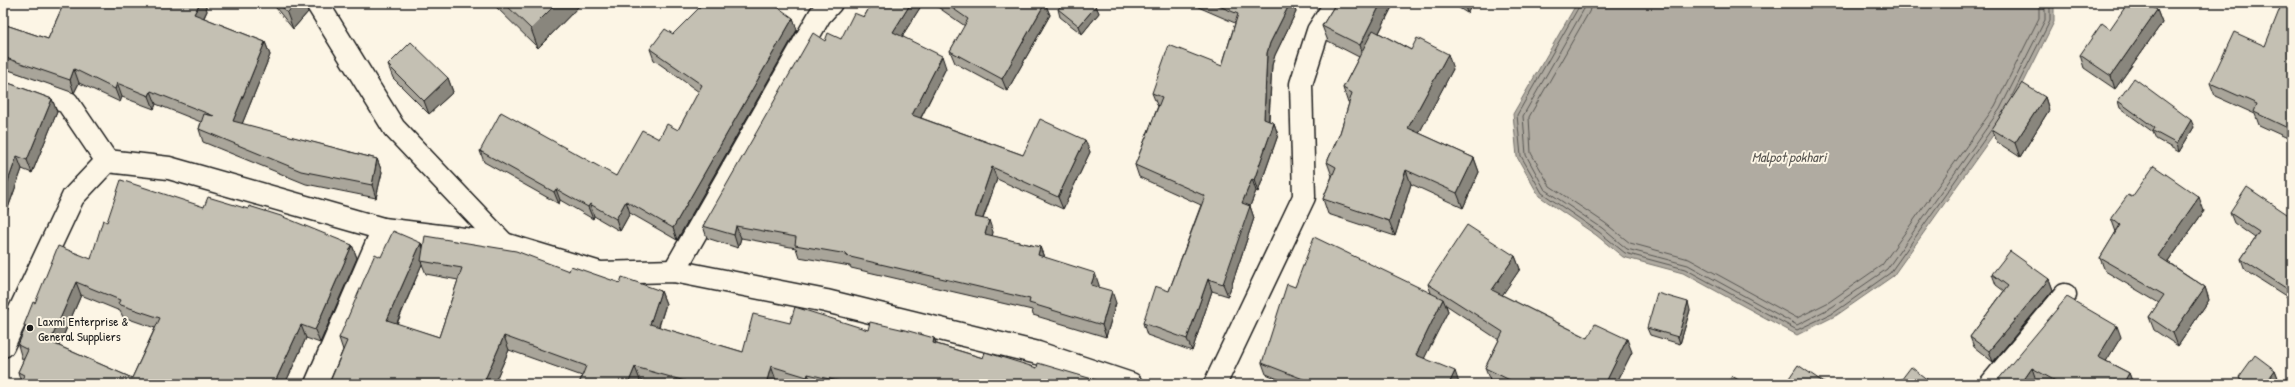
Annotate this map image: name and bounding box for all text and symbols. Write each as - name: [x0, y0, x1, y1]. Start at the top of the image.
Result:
- water label: Malpot pokhari: [1752, 147, 1828, 167]
- place label: Laxmi Enterprise & General Suppliers: [38, 312, 128, 345]
- marker: Laxmi Enterprise & General Suppliers: [25, 323, 35, 333]

